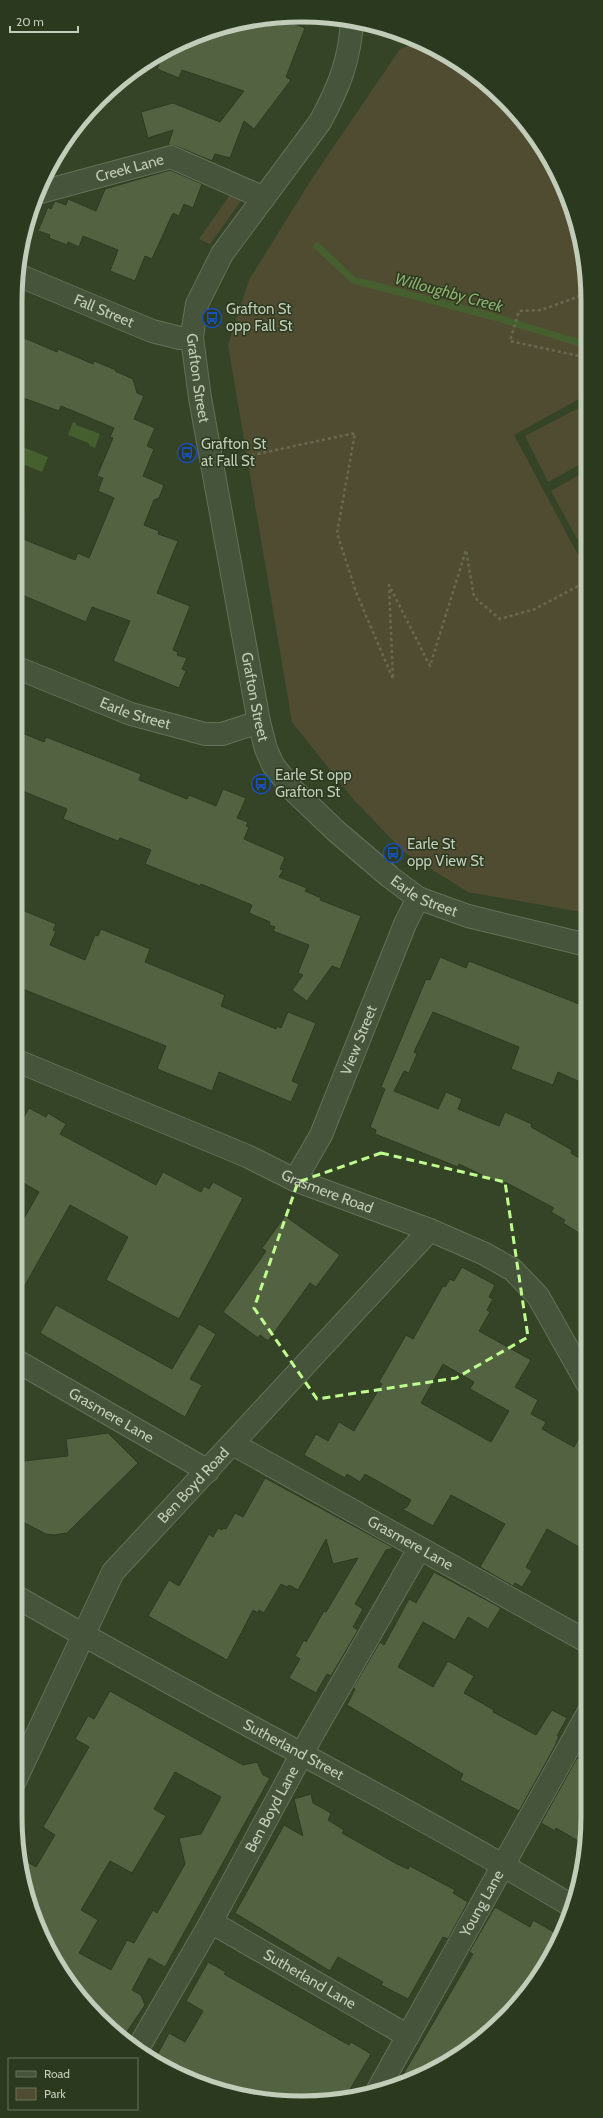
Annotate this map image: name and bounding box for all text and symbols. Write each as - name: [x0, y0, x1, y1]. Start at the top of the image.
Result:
- scale bar: [10, 8, 78, 34]
- text: 20 m: [16, 14, 44, 29]
- street label: Creek Lane: [94, 150, 166, 186]
- water label: Willoughby Creek: [393, 269, 506, 316]
- street label: Fall Street: [71, 290, 136, 331]
- place label: Grafton St opp Fall St: [226, 300, 293, 335]
- bus stop icon: Grafton St opp Fall St: [201, 307, 223, 329]
- street label: Grafton Street: [182, 332, 213, 424]
- place label: Grafton St at Fall St: [201, 435, 266, 470]
- bus stop icon: Grafton St at Fall St: [176, 442, 198, 464]
- street label: Grafton Street: [237, 651, 273, 743]
- street label: Earle Street: [97, 693, 172, 733]
- place label: Earle St opp Grafton St: [275, 766, 352, 801]
- bus stop icon: Earle St opp Grafton St: [250, 773, 272, 795]
- place label: Earle St opp View St: [407, 835, 484, 870]
- bus stop icon: Earle St opp View St: [382, 842, 404, 864]
- street label: Earle Street: [387, 872, 460, 921]
- street label: View Street: [337, 1003, 381, 1078]
- street label: Grasmere Road: [278, 1166, 376, 1217]
- street label: Grasmere Lane: [65, 1384, 157, 1447]
- street label: Ben Boyd Road: [154, 1444, 233, 1527]
- street label: Grasmere Lane: [364, 1512, 457, 1574]
- street label: Sutherland Street: [240, 1715, 347, 1784]
- street label: Ben Boyd Lane: [241, 1763, 303, 1856]
- street label: Young Lane: [455, 1867, 508, 1941]
- street label: Sutherland Lane: [260, 1945, 359, 2013]
- legend: [8, 2058, 138, 2110]
- text: Road: [44, 2066, 70, 2081]
- text: Park: [44, 2086, 66, 2101]

